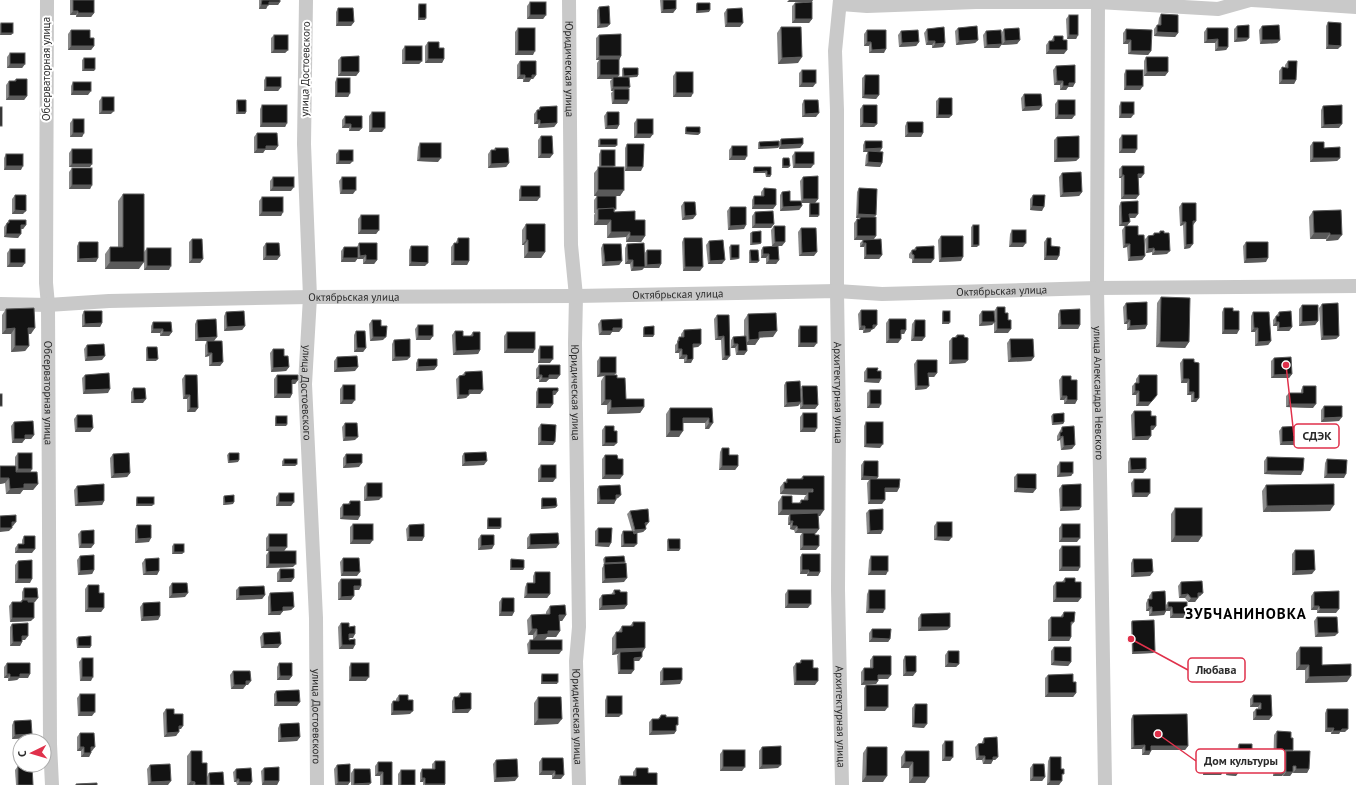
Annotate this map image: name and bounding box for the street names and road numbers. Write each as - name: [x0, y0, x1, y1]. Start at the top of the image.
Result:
- street label: Обсерваторная улица: [39, 17, 53, 121]
- street label: улица Достоевского: [297, 21, 313, 117]
- street label: Юридическая улица: [562, 21, 577, 117]
- street label: Октябрьская улица: [956, 282, 1047, 299]
- street label: Октябрьская улица: [632, 286, 724, 302]
- street label: Октябрьская улица: [308, 290, 399, 304]
- street label: улица Александра Невского: [1091, 326, 1107, 460]
- street label: Обсерваторная улица: [41, 341, 56, 445]
- street label: Архитектурная улица: [831, 342, 846, 444]
- street label: Юридическая улица: [568, 344, 583, 441]
- street label: улица Достоевского: [298, 345, 315, 441]
- street label: Архитектурная улица: [833, 666, 849, 768]
- street label: Юридическая улица: [569, 668, 586, 765]
- street label: улица Достоевского: [309, 669, 324, 764]

